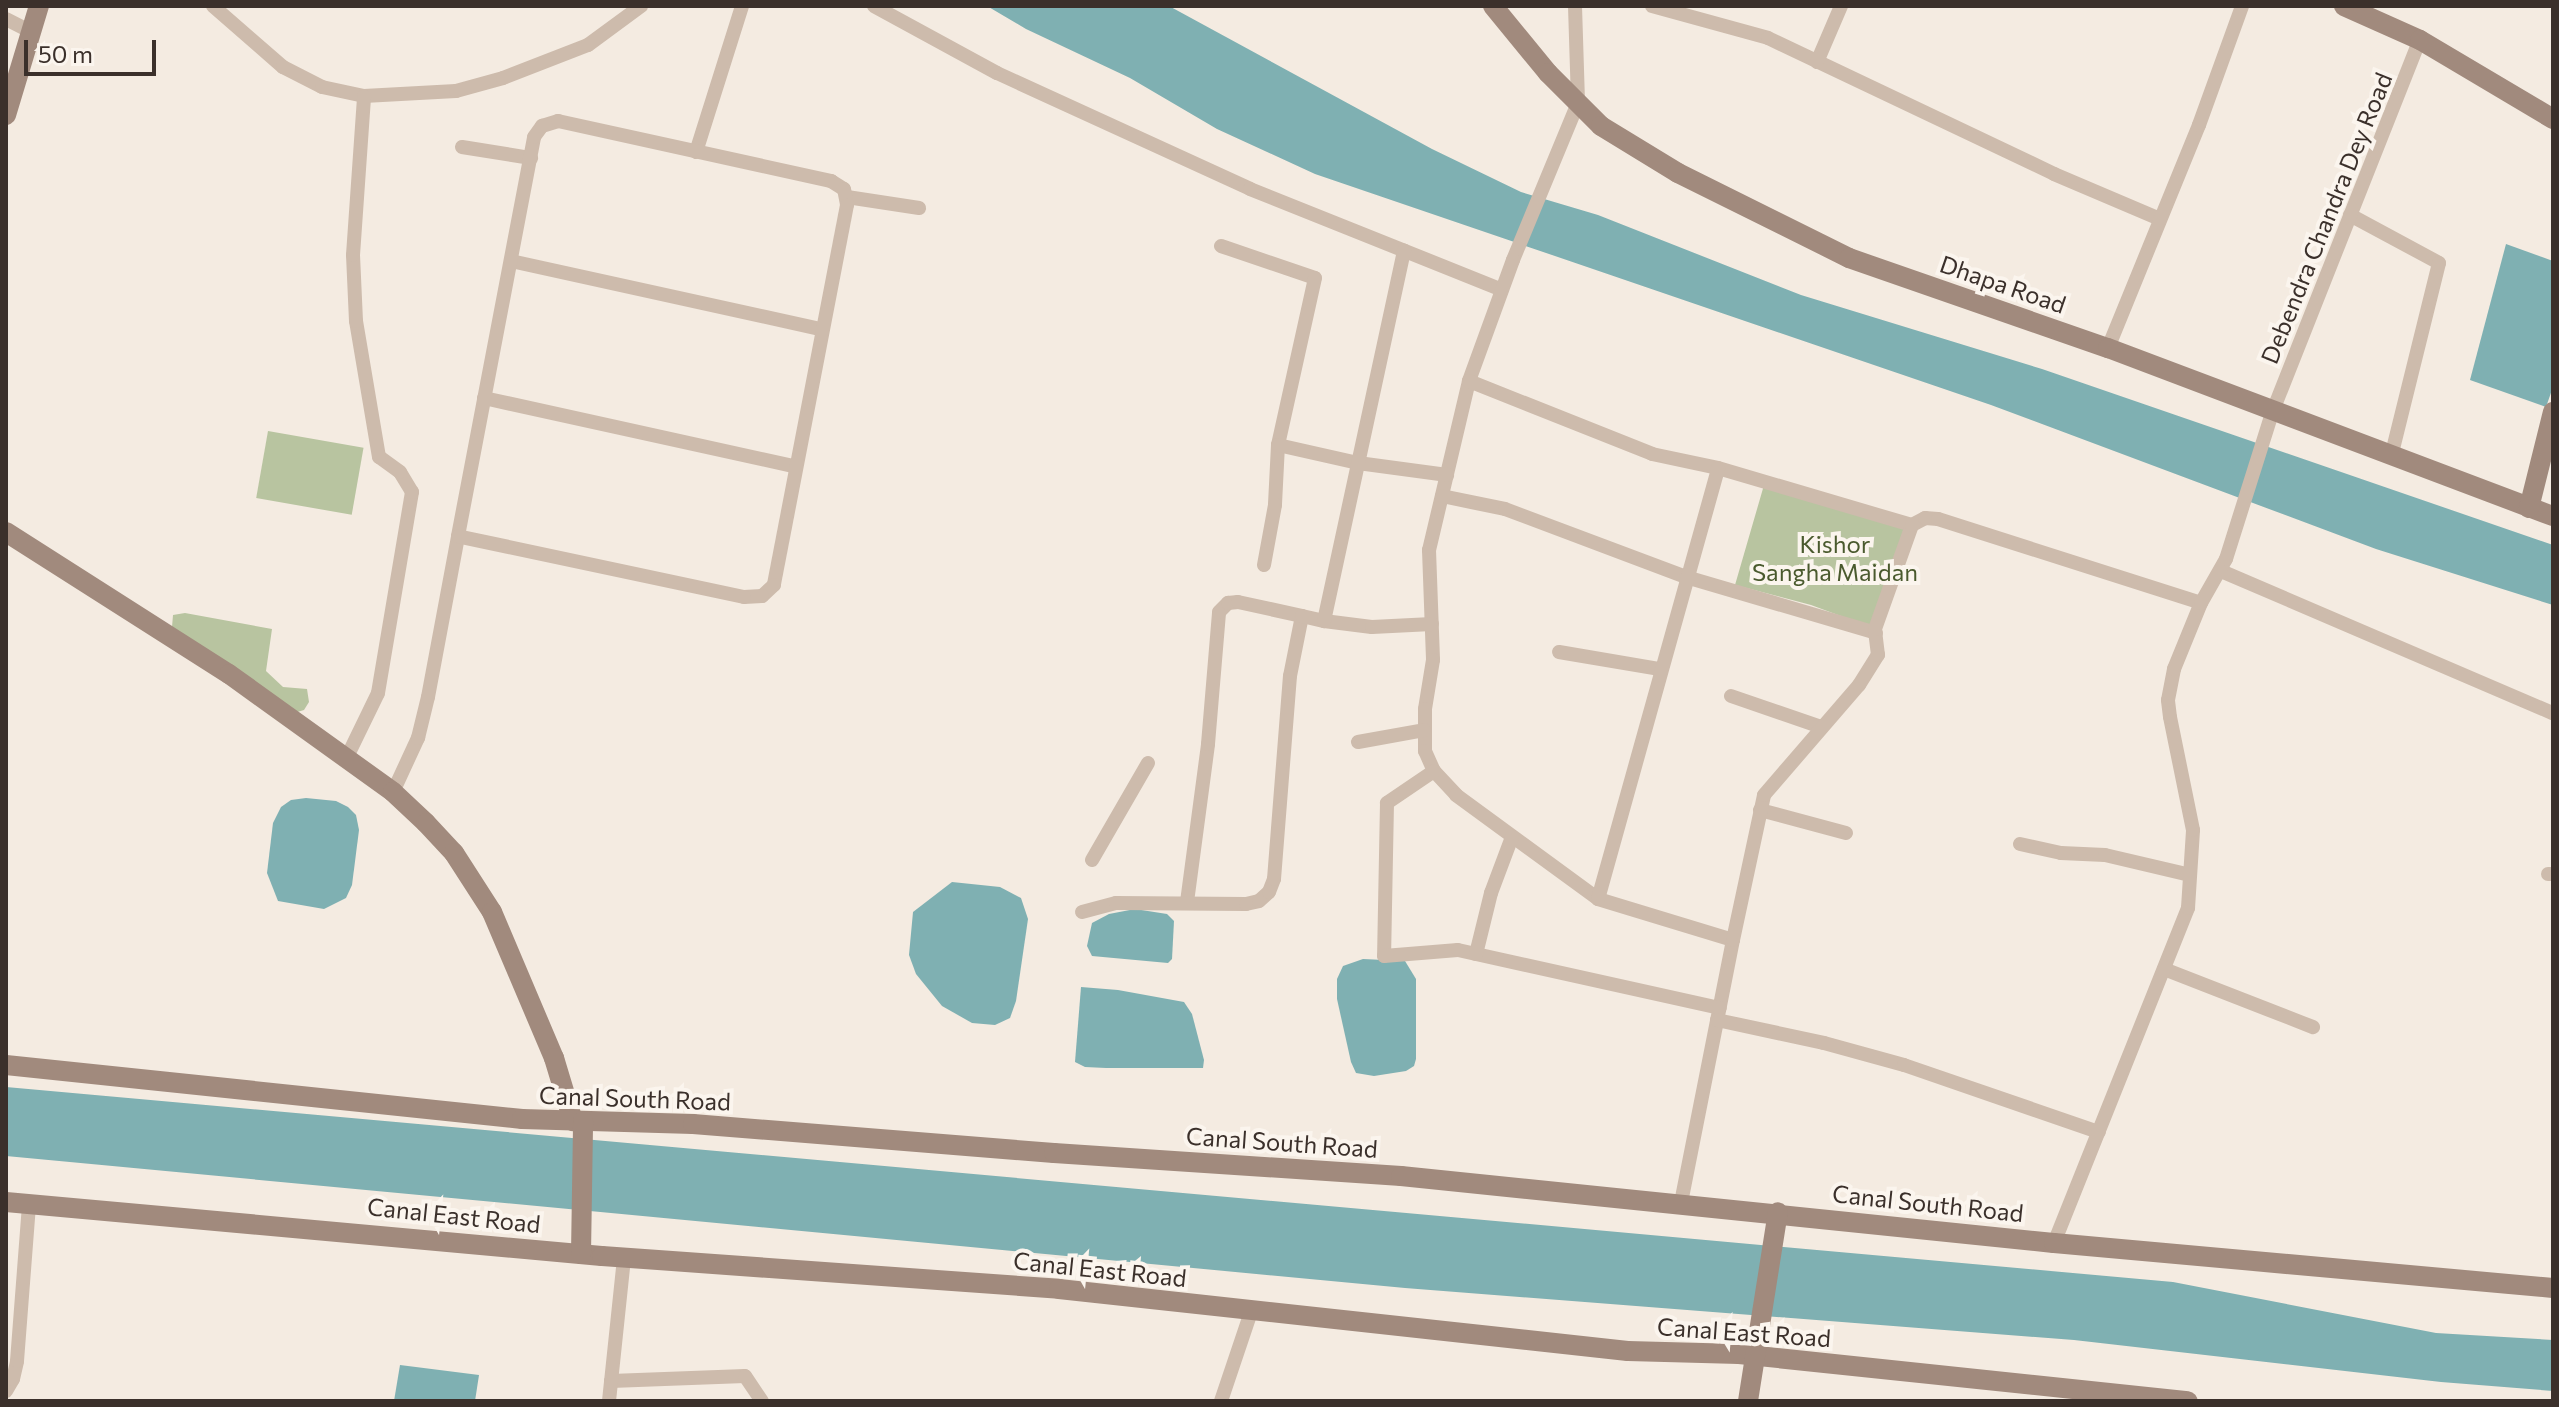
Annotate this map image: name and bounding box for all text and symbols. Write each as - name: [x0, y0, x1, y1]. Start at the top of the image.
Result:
- scale bar: [28, 24, 160, 74]
- text: 50 m: [38, 39, 93, 68]
- street label: Debendra Chandra Dey Road: [2254, 68, 2398, 368]
- street label: Dhapa Road: [1936, 249, 2070, 319]
- park label: Kishor Sangha Maidan: [1752, 530, 1918, 586]
- street label: Canal South Road: [539, 1080, 731, 1116]
- street label: Canal South Road: [1185, 1121, 1379, 1163]
- street label: Canal South Road: [1831, 1179, 2025, 1227]
- street label: Canal East Road: [366, 1192, 542, 1238]
- street label: Canal East Road: [1012, 1246, 1188, 1292]
- street label: Canal East Road: [1656, 1312, 1832, 1352]

